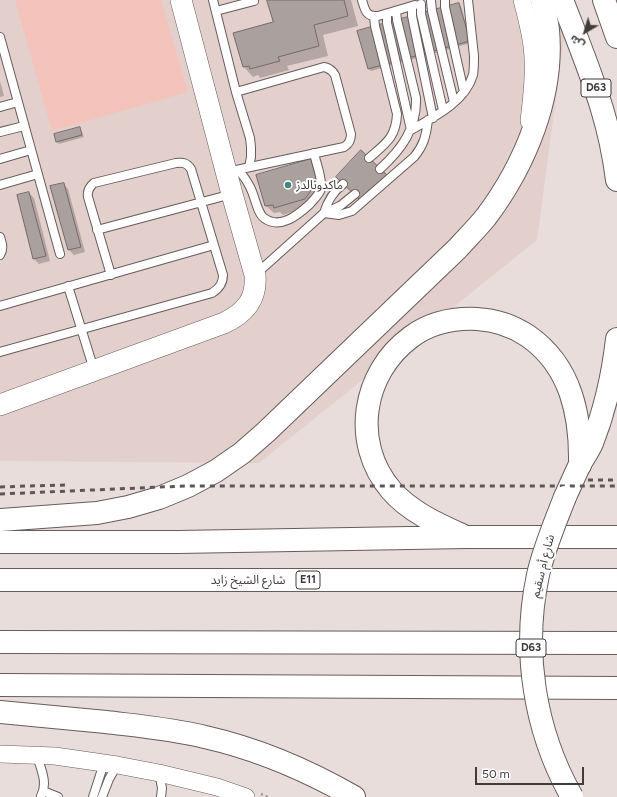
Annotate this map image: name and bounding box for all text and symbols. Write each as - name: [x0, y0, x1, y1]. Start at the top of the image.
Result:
- north arrow: [565, 12, 605, 52]
- text: ش: [567, 32, 587, 52]
- road number: D63: [581, 79, 611, 97]
- place label: ماكدونالدز: [296, 178, 343, 192]
- marker: ماكدونالدز: [283, 180, 293, 190]
- street label: شارع أم سقيم: [528, 533, 558, 599]
- road number: E11: [296, 571, 320, 589]
- street label: شارع الشيخ زايد: [211, 573, 285, 587]
- road number: D63: [516, 639, 546, 657]
- scale bar: [477, 759, 586, 785]
- text: 50 m: [482, 767, 510, 781]

